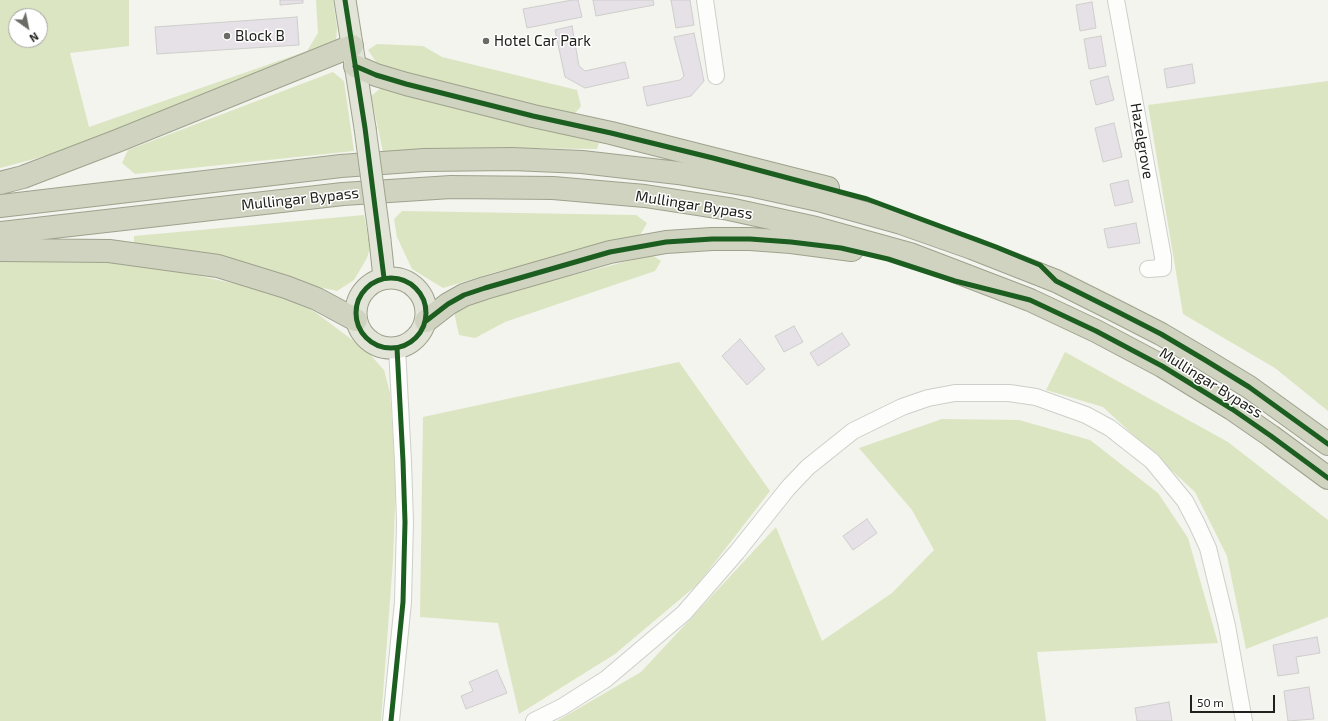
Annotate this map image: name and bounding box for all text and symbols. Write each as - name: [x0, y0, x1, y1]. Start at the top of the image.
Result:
- north arrow: [8, 8, 48, 48]
- place label: Block B: [235, 27, 285, 45]
- text: N: [27, 30, 41, 45]
- marker: Block B: [222, 31, 232, 41]
- place label: Hotel Car Park: [494, 32, 591, 50]
- marker: Hotel Car Park: [481, 36, 491, 46]
- street label: Hazelgrove: [1126, 102, 1158, 180]
- street label: Mullingar Bypass: [240, 184, 360, 214]
- street label: Mullingar Bypass: [634, 187, 754, 223]
- street label: Mullingar Bypass: [1156, 344, 1266, 422]
- scale bar: [1192, 687, 1277, 713]
- text: 50 m: [1197, 695, 1224, 709]

